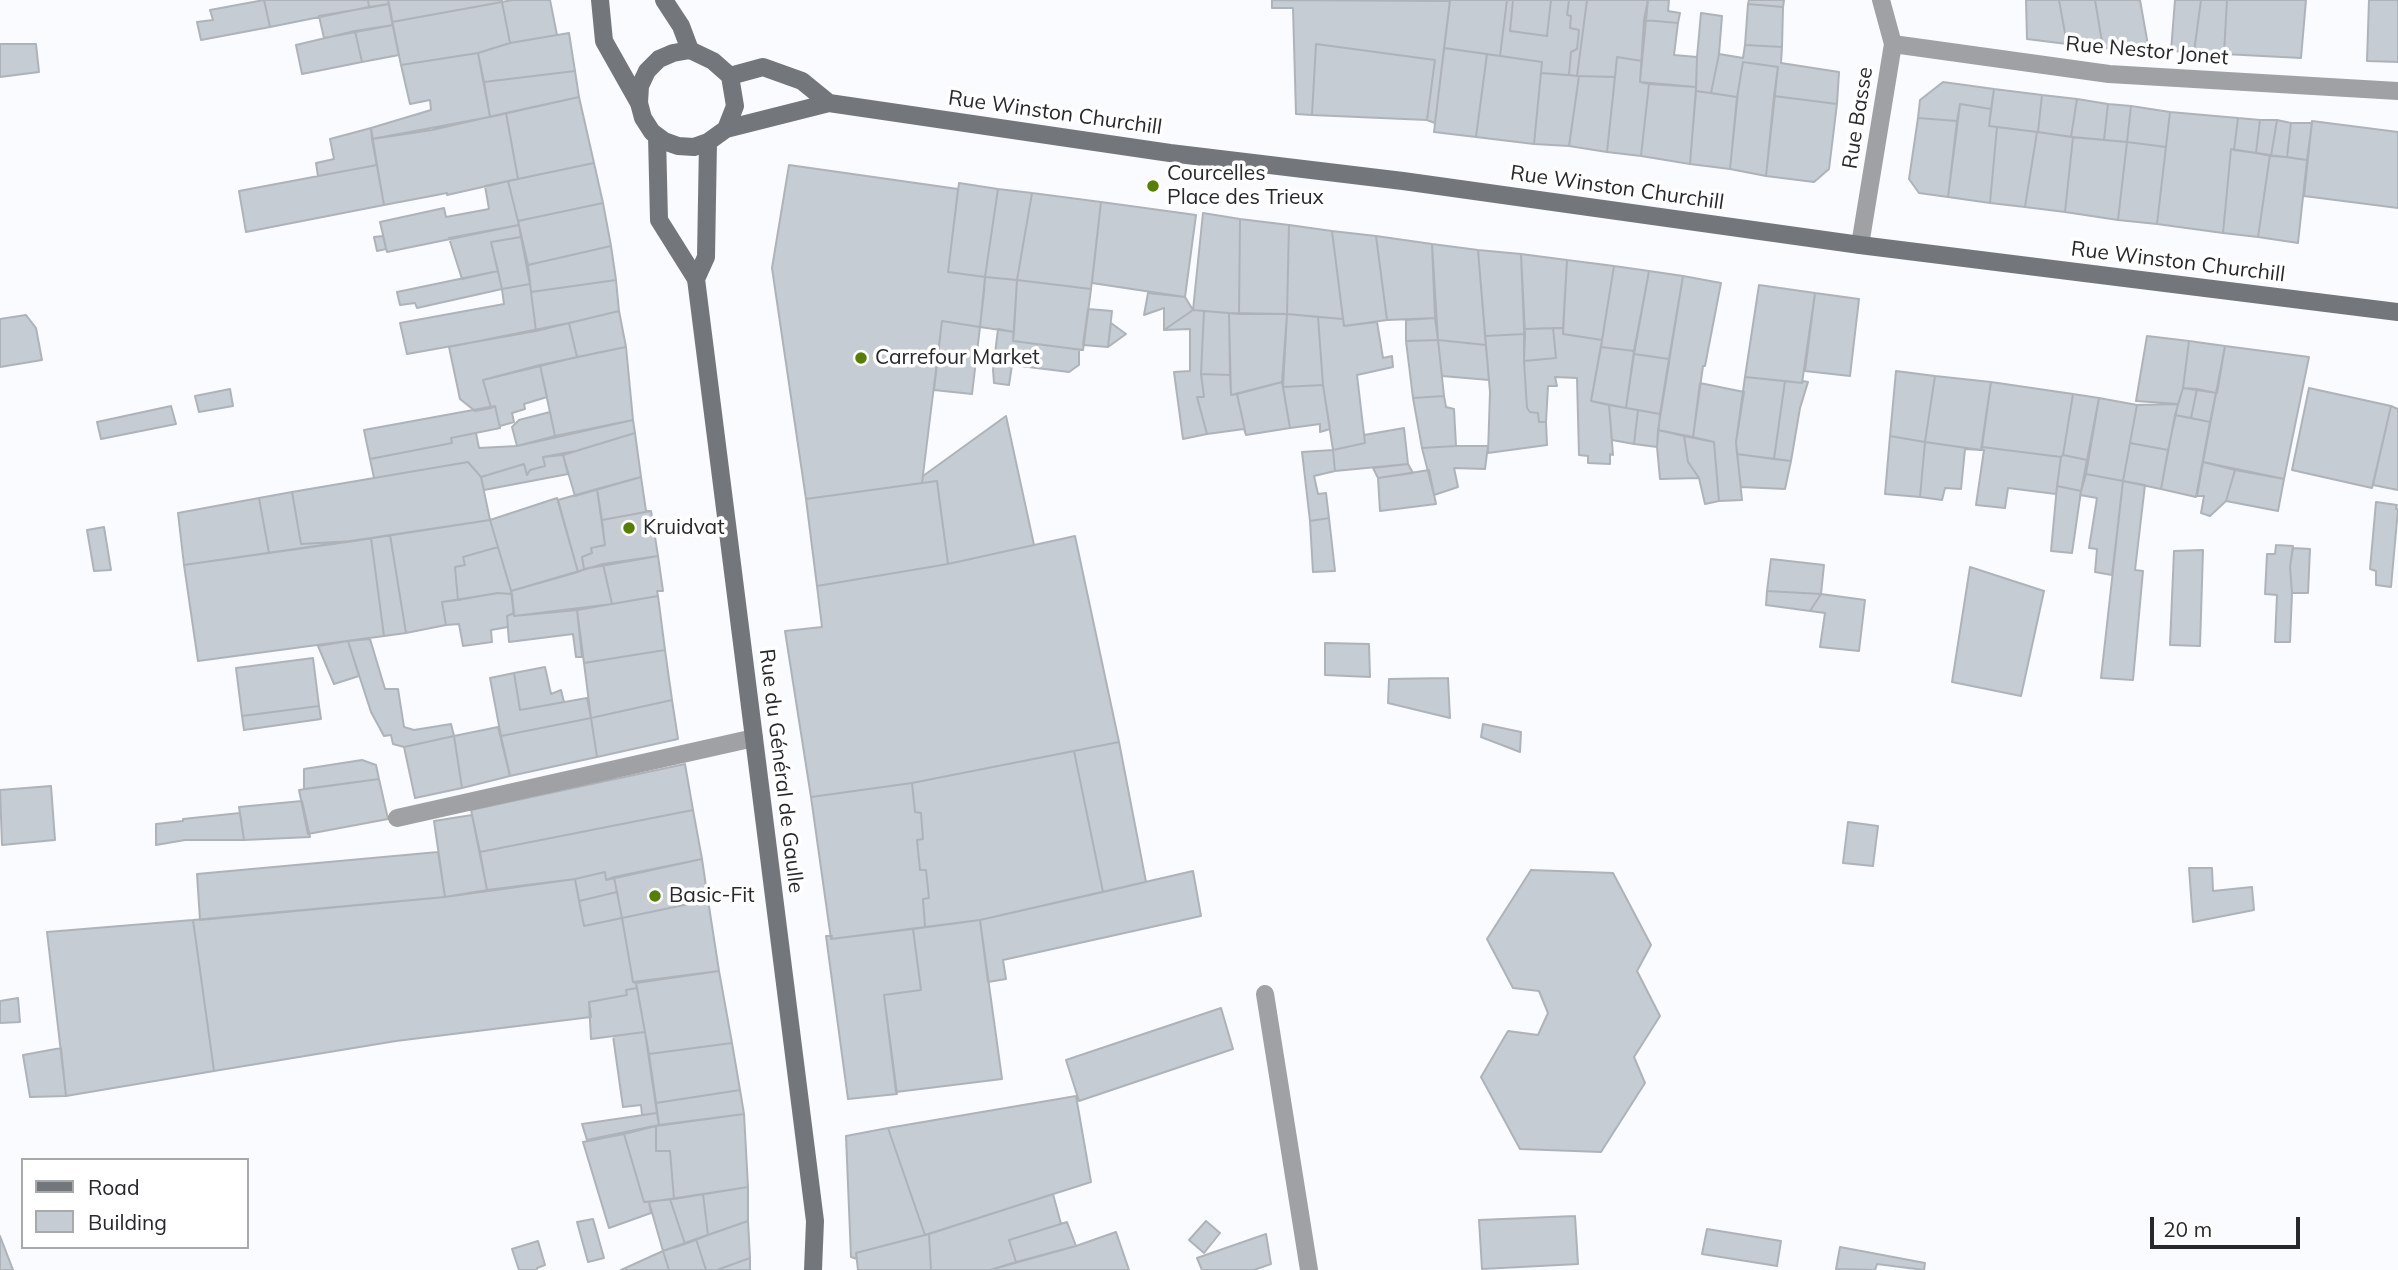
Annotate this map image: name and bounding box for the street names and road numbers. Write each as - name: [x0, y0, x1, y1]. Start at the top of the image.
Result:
- street label: Rue Nestor Jonet: [2065, 31, 2229, 71]
- street label: Rue Basse: [1838, 65, 1878, 171]
- street label: Rue Winston Churchill: [947, 86, 1163, 140]
- street label: Rue Winston Churchill: [1509, 161, 1725, 215]
- street label: Rue Winston Churchill: [2070, 236, 2286, 288]
- street label: Rue du Général de Gaulle: [754, 647, 808, 895]

